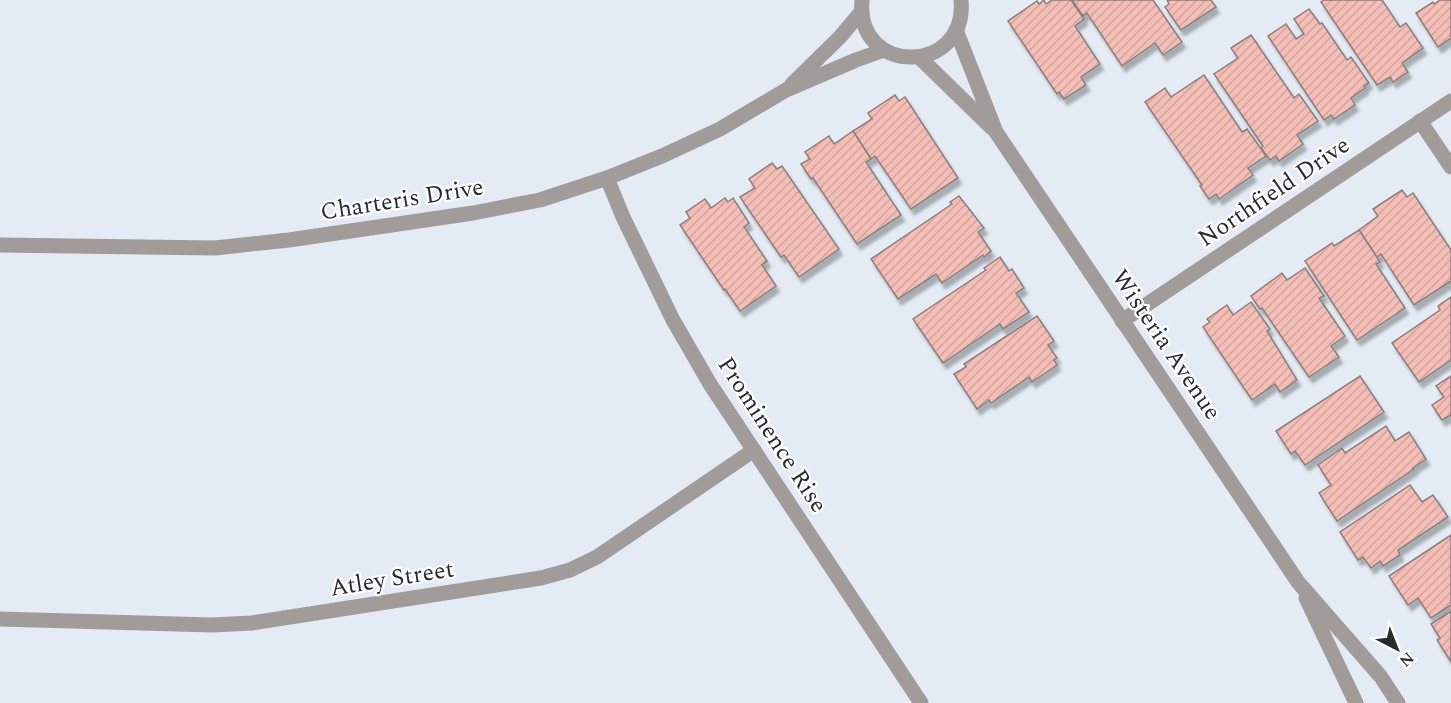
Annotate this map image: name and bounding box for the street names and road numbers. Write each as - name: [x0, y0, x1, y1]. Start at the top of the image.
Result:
- street label: Northfield Drive: [1191, 128, 1357, 256]
- street label: Charteris Drive: [318, 169, 486, 231]
- street label: Wisteria Avenue: [1102, 262, 1230, 428]
- street label: Prominence Rise: [708, 350, 836, 520]
- street label: Atley Street: [327, 551, 457, 607]

